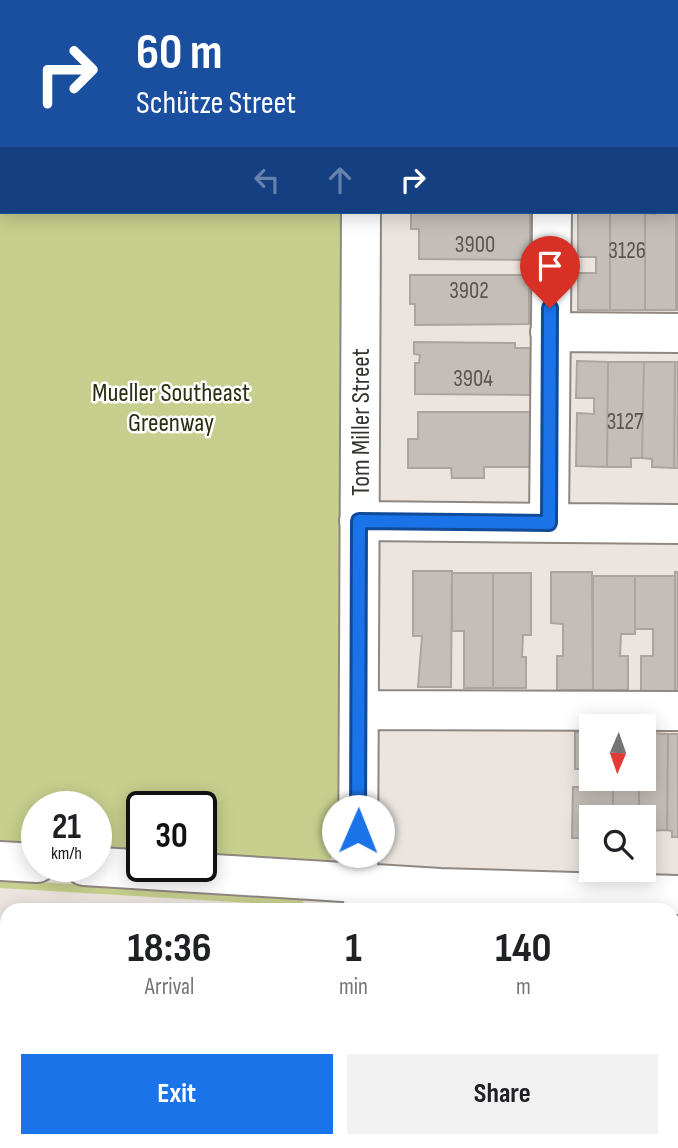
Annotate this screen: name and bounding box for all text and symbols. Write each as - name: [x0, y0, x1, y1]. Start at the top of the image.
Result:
- text: 60 m: [136, 24, 223, 83]
- icon: right: [21, 28, 112, 119]
- text: Schütze Street: [136, 84, 296, 123]
- icon: left: [248, 161, 286, 199]
- icon: ahead: [321, 161, 359, 199]
- icon: right: [394, 161, 432, 199]
- house number: 3900: [455, 231, 495, 259]
- pin: [520, 236, 580, 308]
- house number: 3126: [608, 237, 646, 265]
- icon: arrive: [531, 247, 569, 285]
- house number: 3902: [449, 277, 489, 305]
- street label: Tom Miller Street: [346, 348, 377, 496]
- house number: 3904: [453, 365, 493, 393]
- park label: Mueller Southeast Greenway: [92, 378, 250, 439]
- house number: 3127: [607, 408, 643, 436]
- north arrow: [579, 714, 656, 791]
- map controls: [579, 714, 656, 882]
- speed limit sign: 30: [126, 791, 217, 882]
- position arrow: [321, 794, 395, 868]
- button: search: [579, 805, 656, 882]
- text: 21: [52, 806, 81, 849]
- text: km/h: [51, 843, 82, 864]
- text: 18:36: [127, 923, 212, 974]
- text: 1: [345, 923, 362, 974]
- text: 140: [495, 923, 552, 974]
- text: Arrival: [145, 973, 194, 1001]
- text: min: [339, 973, 368, 1001]
- text: m: [516, 973, 531, 1001]
- button: Exit: [21, 1054, 333, 1134]
- button: Share: [347, 1054, 658, 1134]

